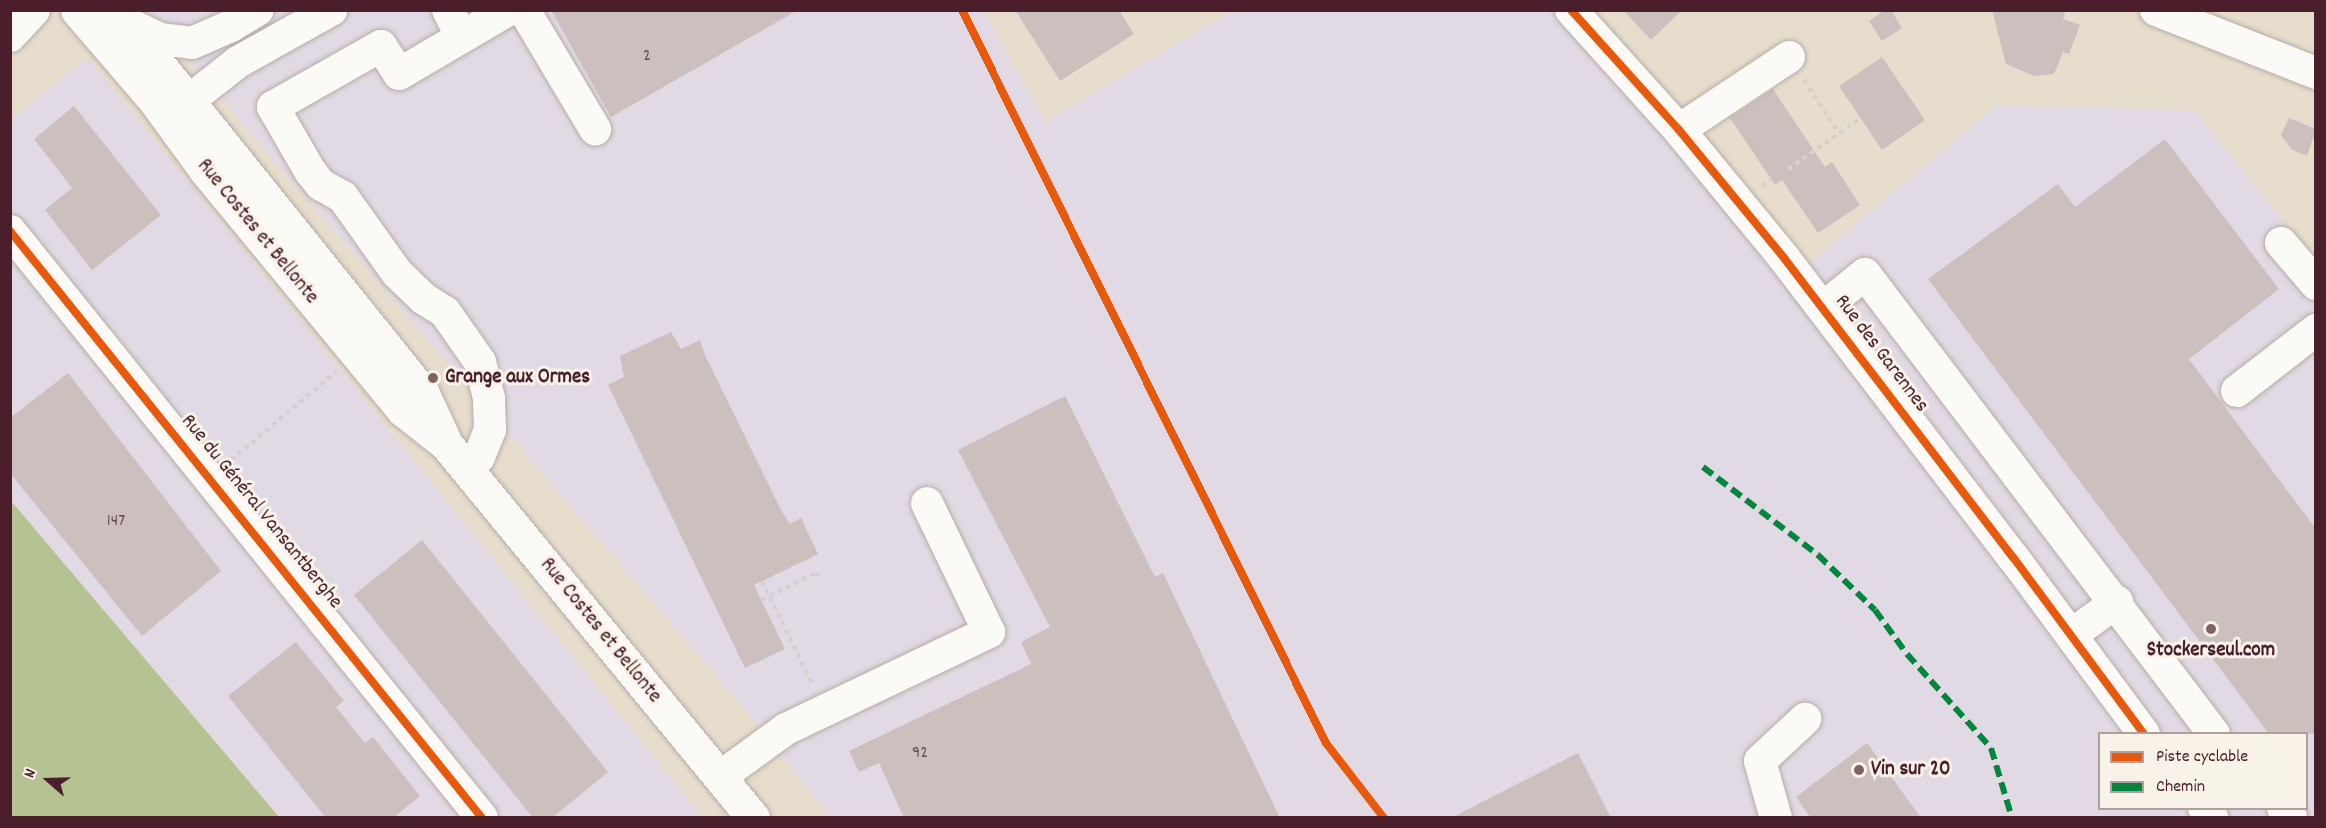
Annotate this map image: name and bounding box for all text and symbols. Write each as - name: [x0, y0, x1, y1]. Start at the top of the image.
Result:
- house number: 2: [643, 46, 651, 68]
- street label: Rue Costes et Bellonte: [191, 154, 323, 310]
- street label: Rue des Garennes: [1828, 290, 1934, 418]
- place label: Grange aux Ormes: [445, 365, 590, 391]
- marker: Grange aux Ormes: [426, 371, 440, 385]
- street label: Rue du Général Vansantberghe: [175, 410, 347, 614]
- house number: 147: [107, 511, 125, 533]
- street label: Rue Costes et Bellonte: [534, 553, 666, 709]
- marker: Stockerseul.com: [2204, 622, 2218, 636]
- place label: Stockerseul.com: [2147, 638, 2275, 664]
- legend: [2098, 732, 2308, 810]
- house number: 92: [912, 743, 928, 765]
- text: Piste cyclable: [2156, 745, 2248, 770]
- north arrow: [18, 750, 78, 810]
- place label: Vin sur 20: [1871, 757, 1951, 783]
- marker: Vin sur 20: [1852, 763, 1866, 777]
- text: N: [18, 766, 43, 781]
- text: Chemin: [2156, 775, 2205, 800]

